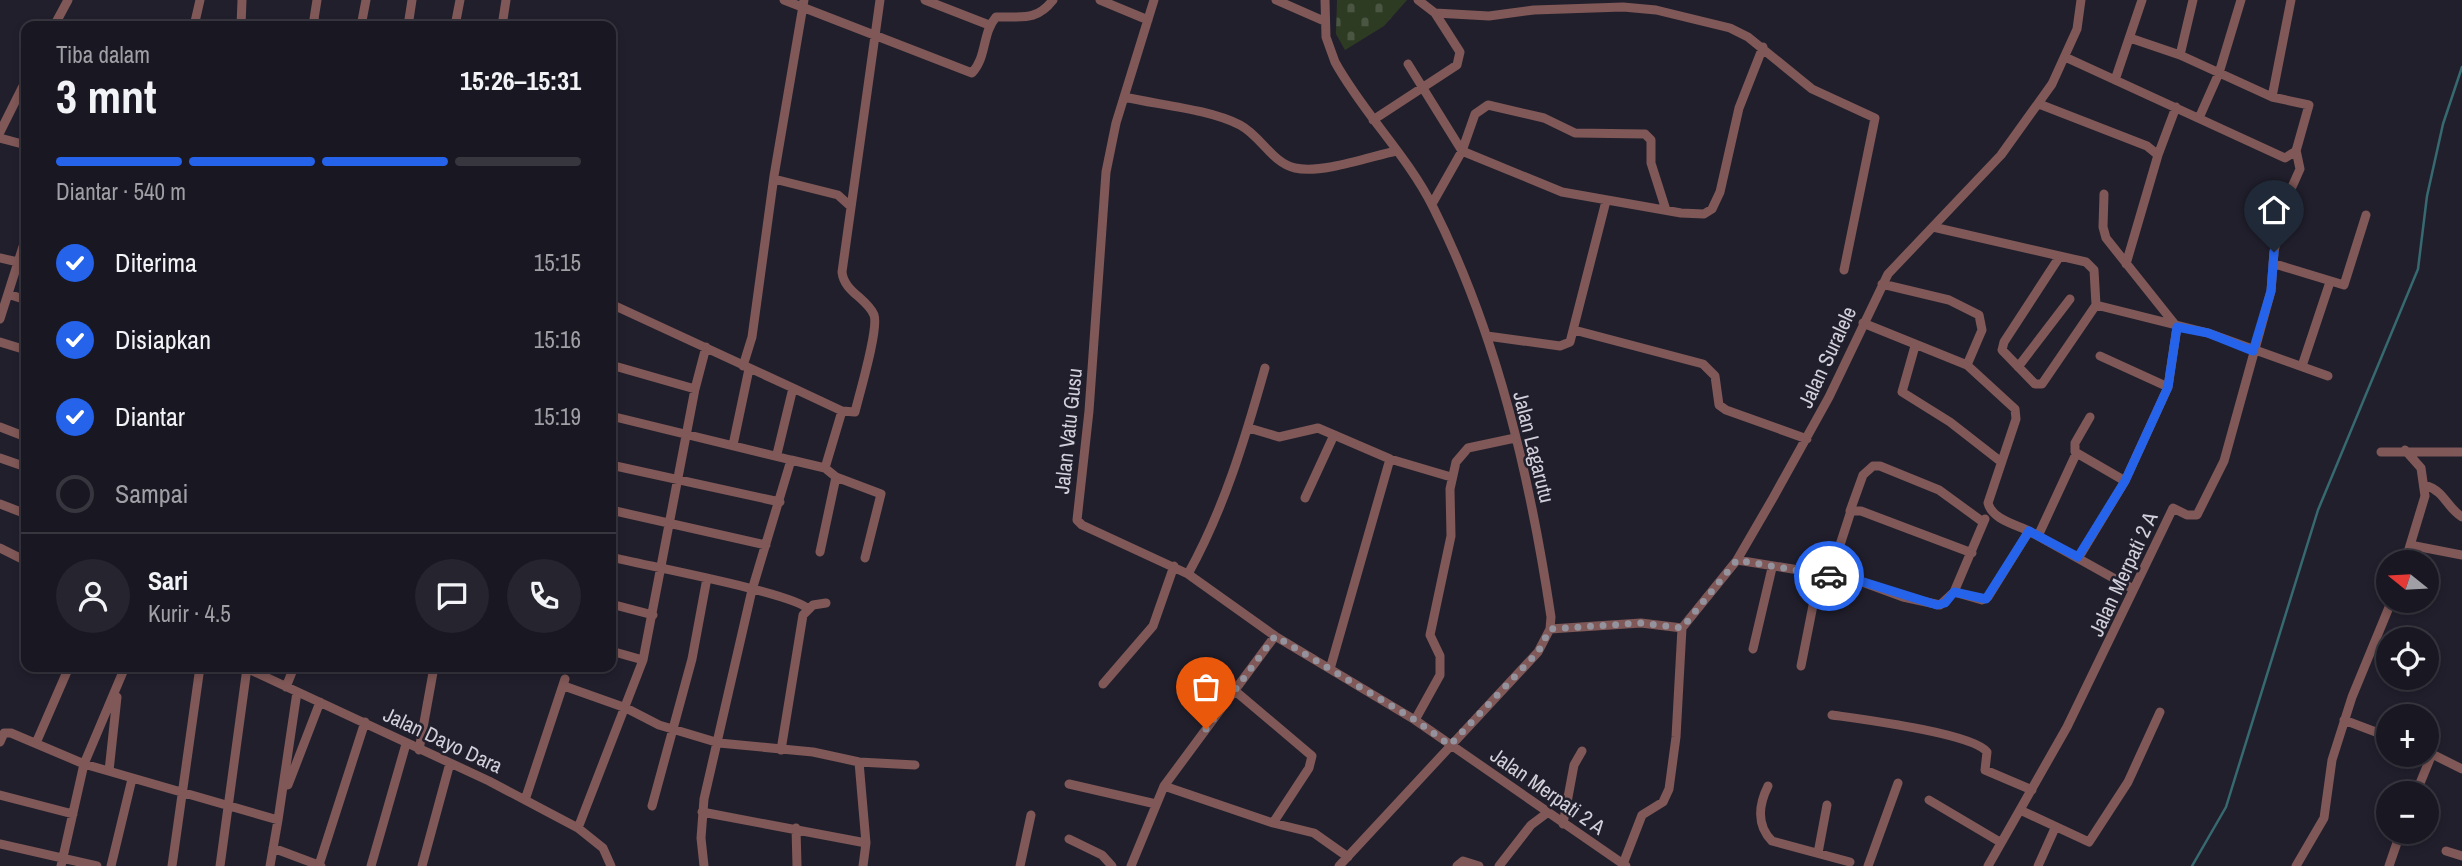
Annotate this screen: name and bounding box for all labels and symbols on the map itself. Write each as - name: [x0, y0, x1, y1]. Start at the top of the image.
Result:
- pin: [2244, 180, 2304, 252]
- street label: Jalan Suralele: [1791, 301, 1863, 413]
- street label: Jalan Vatu Gusu: [1047, 367, 1089, 495]
- street label: Jalan Lagarutu: [1506, 388, 1562, 506]
- street label: Jalan Merpati 2 A: [2082, 507, 2165, 641]
- courier: [1794, 541, 1864, 611]
- north arrow: [2376, 550, 2440, 612]
- pin: [1176, 657, 1236, 729]
- street label: Jalan Dayo Dara: [379, 700, 508, 780]
- street label: Jalan Merpati 2 A: [1485, 741, 1612, 842]

